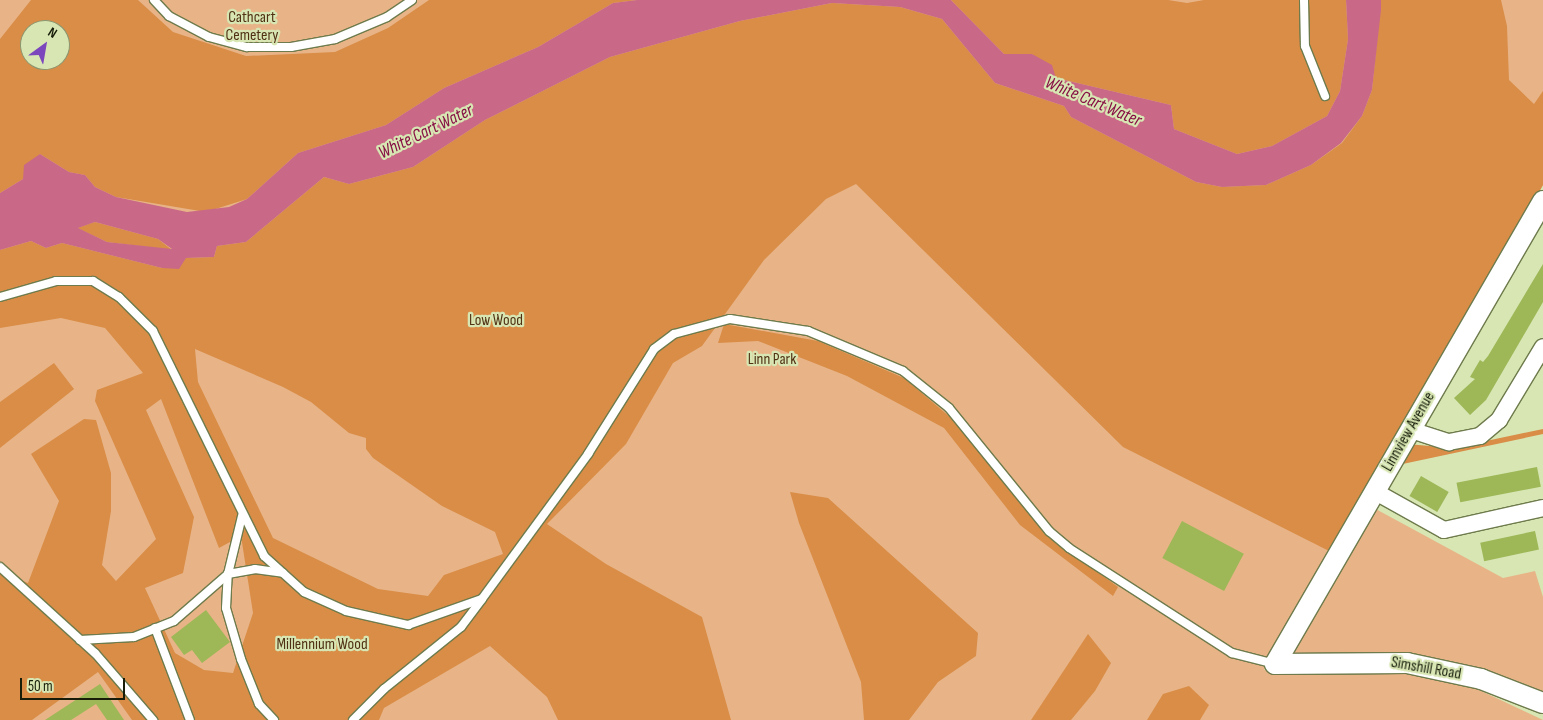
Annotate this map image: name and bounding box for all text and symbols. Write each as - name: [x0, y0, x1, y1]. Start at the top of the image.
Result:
- park label: Cathcart Cemetery: [226, 8, 278, 46]
- north arrow: [20, 20, 70, 70]
- text: N: [45, 24, 60, 42]
- water label: White Cart Water: [1042, 72, 1144, 132]
- water label: White Cart Water: [375, 100, 477, 164]
- park label: Low Wood: [469, 311, 523, 331]
- park label: Linn Park: [748, 350, 796, 370]
- street label: Linnview Avenue: [1379, 389, 1439, 475]
- park label: Millennium Wood: [276, 635, 368, 655]
- street label: Simshill Road: [1389, 653, 1463, 685]
- scale bar: [22, 668, 128, 700]
- text: 50 m: [28, 677, 53, 696]

